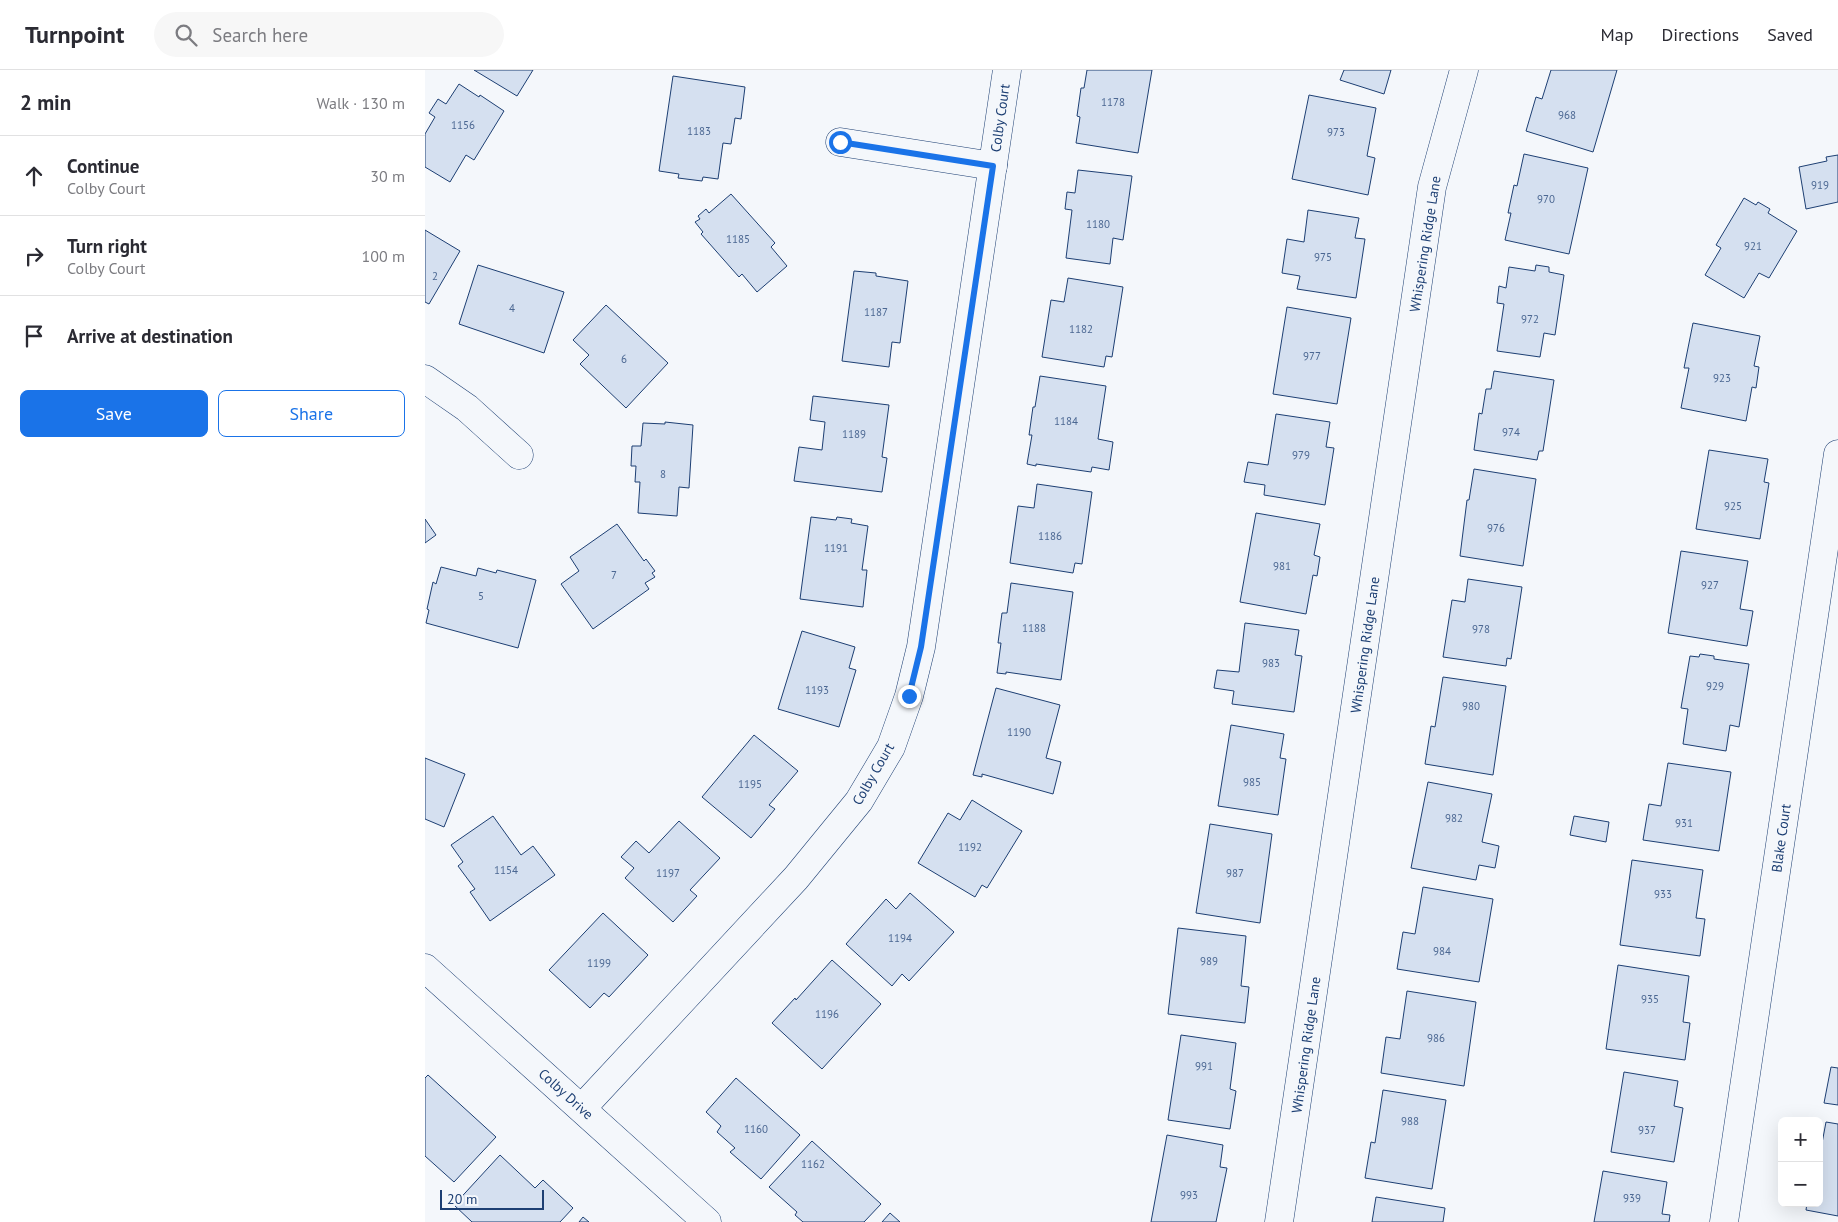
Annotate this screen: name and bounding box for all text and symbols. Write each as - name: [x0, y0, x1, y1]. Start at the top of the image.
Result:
- search box: [154, 12, 504, 57]
- text: Turnpoint: [25, 19, 124, 50]
- icon: search: [172, 21, 200, 49]
- text: Search here: [212, 23, 308, 47]
- text: Map: [1601, 23, 1633, 46]
- text: Directions: [1661, 23, 1739, 46]
- text: Saved: [1767, 23, 1813, 46]
- street label: Colby Court: [986, 82, 1014, 153]
- text: 2 min: [20, 89, 71, 116]
- text: Walk · 130 m: [316, 93, 405, 113]
- house number: 1178: [1101, 95, 1125, 109]
- house number: 968: [1558, 108, 1576, 122]
- house number: 1156: [451, 118, 475, 132]
- house number: 1183: [687, 124, 711, 138]
- house number: 973: [1327, 125, 1345, 139]
- route start: [829, 131, 852, 154]
- text: Continue: [67, 154, 139, 178]
- icon: ahead: [20, 162, 48, 190]
- text: 30 m: [370, 166, 405, 186]
- street label: Whispering Ridge Lane: [1405, 175, 1445, 313]
- text: Colby Court: [67, 178, 146, 198]
- house number: 919: [1811, 178, 1829, 192]
- house number: 970: [1537, 192, 1555, 206]
- house number: 1180: [1086, 217, 1110, 231]
- house number: 1185: [726, 232, 750, 246]
- text: Turn right: [67, 234, 147, 258]
- house number: 921: [1744, 239, 1762, 253]
- icon: right: [20, 242, 48, 270]
- text: 100 m: [362, 246, 405, 266]
- house number: 975: [1314, 250, 1332, 264]
- text: Colby Court: [67, 258, 146, 278]
- house number: 2: [432, 269, 438, 283]
- house number: 4: [509, 301, 515, 315]
- house number: 1187: [864, 305, 888, 319]
- house number: 972: [1521, 312, 1539, 326]
- icon: arrive: [20, 322, 48, 350]
- house number: 1182: [1069, 322, 1093, 336]
- text: Arrive at destination: [67, 324, 233, 348]
- house number: 977: [1303, 349, 1321, 363]
- house number: 6: [621, 352, 627, 366]
- house number: 923: [1713, 371, 1731, 385]
- button: Save: [20, 390, 208, 437]
- button: Share: [218, 390, 405, 437]
- house number: 1184: [1054, 414, 1078, 428]
- house number: 974: [1502, 425, 1520, 439]
- house number: 1189: [842, 427, 866, 441]
- house number: 979: [1292, 448, 1310, 462]
- house number: 8: [660, 467, 666, 481]
- house number: 925: [1724, 499, 1742, 513]
- house number: 976: [1487, 521, 1505, 535]
- house number: 1186: [1038, 529, 1062, 543]
- house number: 1191: [824, 541, 848, 555]
- house number: 981: [1273, 559, 1291, 573]
- house number: 7: [611, 568, 617, 582]
- street label: Whispering Ridge Lane: [1347, 576, 1383, 714]
- house number: 927: [1701, 578, 1719, 592]
- house number: 5: [478, 589, 484, 603]
- house number: 1188: [1022, 621, 1046, 635]
- house number: 978: [1472, 622, 1490, 636]
- house number: 983: [1262, 656, 1280, 670]
- house number: 929: [1706, 679, 1724, 693]
- house number: 1193: [805, 683, 829, 697]
- route end: [898, 685, 921, 708]
- house number: 980: [1462, 699, 1480, 713]
- house number: 1190: [1007, 725, 1031, 739]
- street label: Colby Court: [848, 740, 898, 808]
- house number: 985: [1243, 775, 1261, 789]
- house number: 1195: [738, 777, 762, 791]
- street label: Blake Court: [1767, 802, 1795, 873]
- house number: 982: [1445, 811, 1463, 825]
- house number: 931: [1675, 816, 1693, 830]
- house number: 1192: [958, 840, 982, 854]
- house number: 1154: [494, 863, 518, 877]
- house number: 1197: [656, 866, 680, 880]
- house number: 987: [1226, 866, 1244, 880]
- house number: 933: [1654, 887, 1672, 901]
- house number: 1194: [888, 931, 912, 945]
- house number: 984: [1433, 944, 1451, 958]
- house number: 989: [1200, 954, 1218, 968]
- house number: 1199: [587, 956, 611, 970]
- street label: Whispering Ridge Lane: [1288, 976, 1324, 1114]
- house number: 935: [1641, 992, 1659, 1006]
- house number: 1196: [815, 1007, 839, 1021]
- house number: 986: [1427, 1031, 1445, 1045]
- house number: 991: [1195, 1059, 1213, 1073]
- street label: Colby Drive: [535, 1065, 597, 1123]
- house number: 988: [1401, 1114, 1419, 1128]
- map controls: [1778, 1117, 1823, 1207]
- button: +: [1778, 1117, 1823, 1162]
- house number: 1160: [744, 1122, 768, 1136]
- house number: 937: [1638, 1123, 1656, 1137]
- house number: 1162: [801, 1157, 825, 1171]
- button: −: [1778, 1162, 1823, 1207]
- scale bar: [440, 1187, 544, 1210]
- house number: 993: [1180, 1188, 1198, 1202]
- text: 20 m: [447, 1190, 477, 1208]
- house number: 939: [1623, 1191, 1641, 1205]

